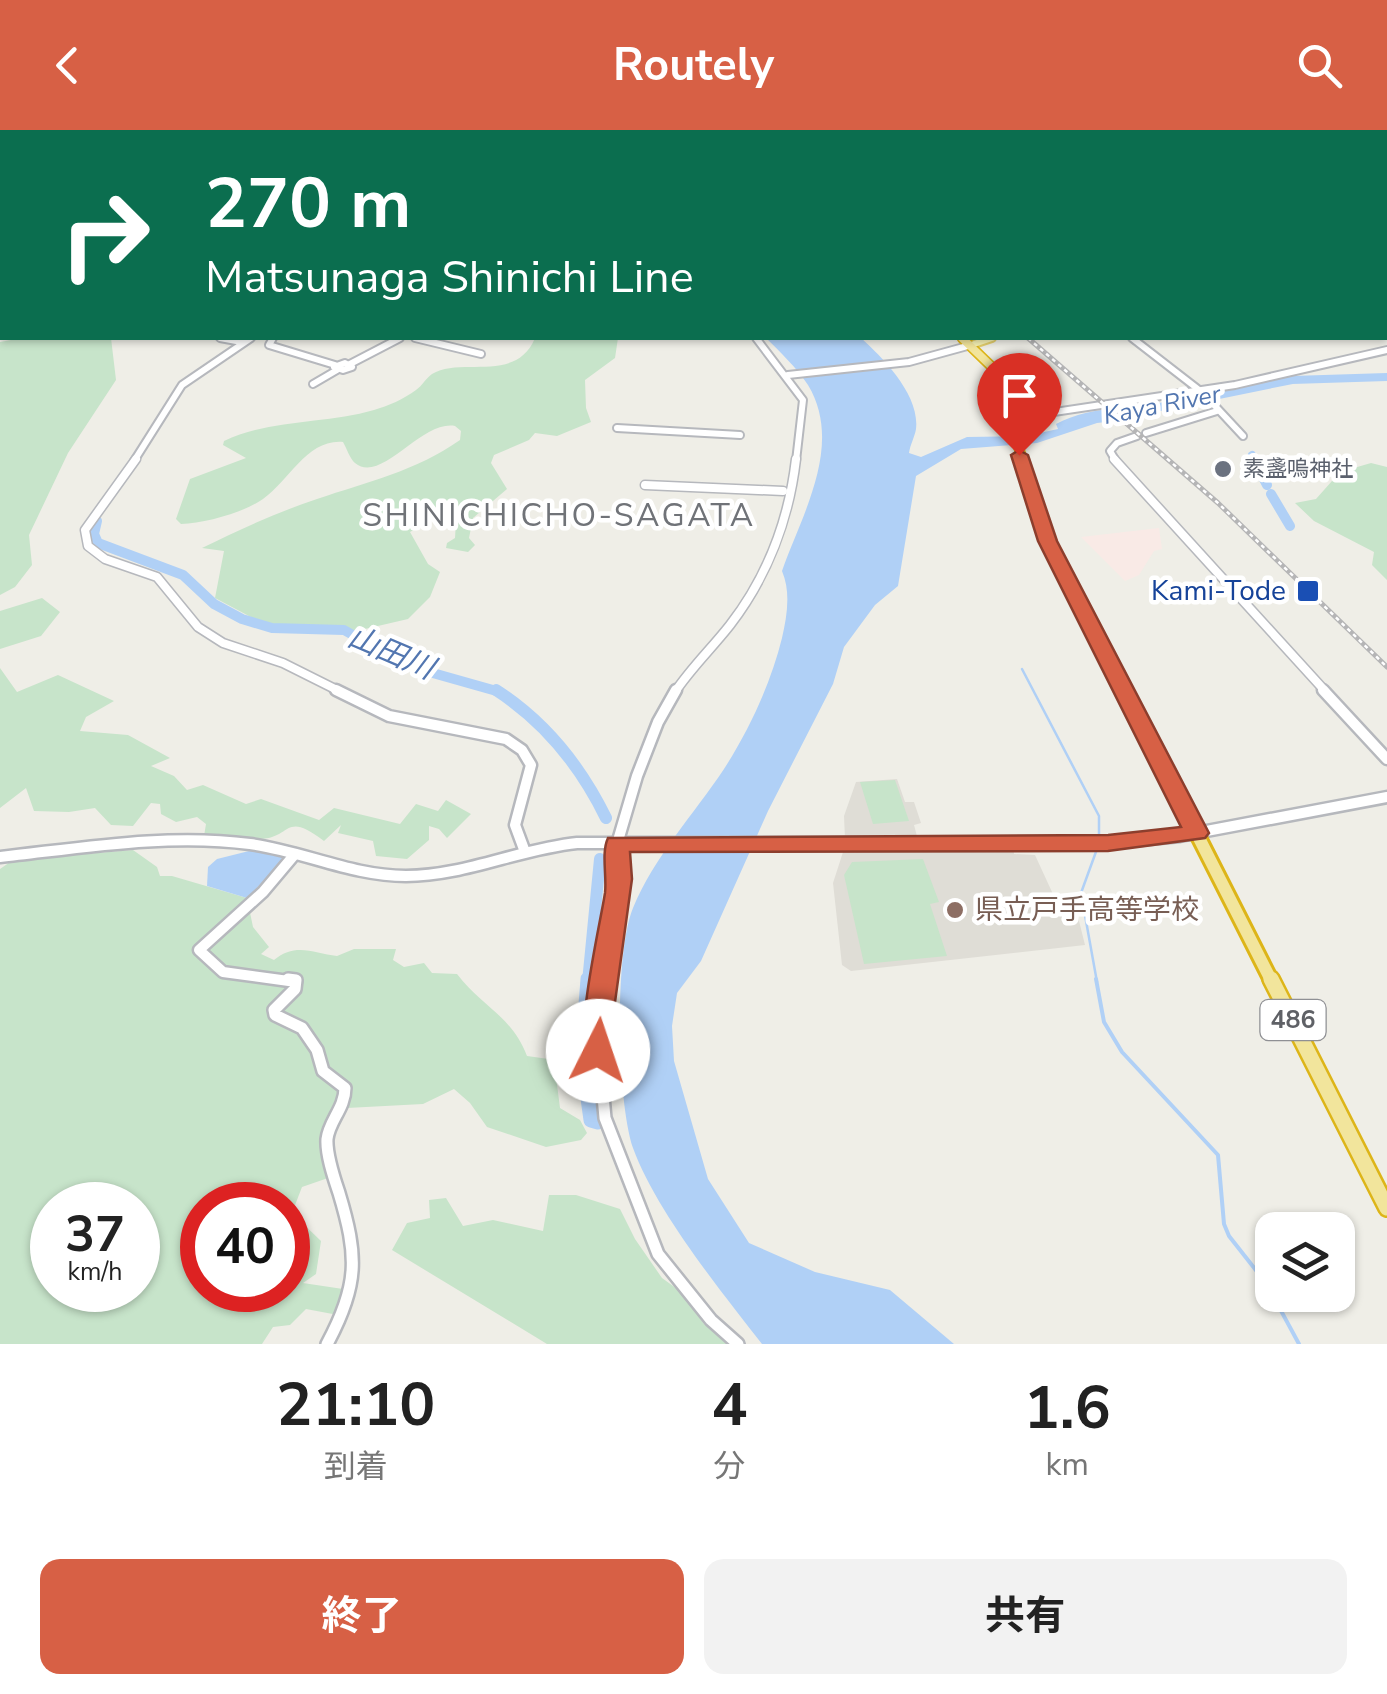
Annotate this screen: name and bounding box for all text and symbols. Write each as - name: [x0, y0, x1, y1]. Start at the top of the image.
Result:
- text: Routely: [613, 35, 774, 96]
- icon: back: [40, 38, 95, 93]
- icon: search: [1292, 38, 1347, 93]
- text: 270 m: [205, 156, 411, 252]
- icon: right: [40, 170, 170, 300]
- text: Matsunaga Shinichi Line: [205, 247, 694, 308]
- pin: [977, 353, 1062, 456]
- icon: arrive: [992, 368, 1047, 423]
- water label: Kaya River: [1101, 377, 1224, 433]
- place label: 素盞嗚神社: [1243, 454, 1353, 484]
- marker: 素盞嗚神社: [1212, 458, 1234, 480]
- district label: SHINICHICHO-SAGATA: [362, 494, 756, 537]
- place label: Kami-Tode: [1151, 572, 1286, 610]
- marker: Kami-Tode: [1295, 578, 1321, 604]
- water label: 山田川: [342, 617, 443, 691]
- place label: 県立戸手高等学校: [975, 891, 1199, 929]
- marker: 県立戸手高等学校: [944, 899, 966, 921]
- position arrow: [546, 999, 650, 1103]
- road number: 486: [1260, 1000, 1326, 1040]
- speed limit sign: 40: [180, 1182, 310, 1312]
- text: 37: [65, 1200, 125, 1269]
- map controls: [1255, 1212, 1355, 1312]
- button: layers: [1255, 1212, 1355, 1312]
- text: km/h: [67, 1255, 123, 1289]
- text: 21:10: [276, 1364, 435, 1446]
- text: 4: [711, 1364, 747, 1446]
- text: 1.6: [1024, 1367, 1111, 1449]
- text: km: [1046, 1443, 1089, 1486]
- text: 到着: [324, 1445, 388, 1488]
- text: 分: [713, 1445, 745, 1488]
- button: 終了: [40, 1559, 684, 1674]
- button: 共有: [704, 1559, 1347, 1674]

